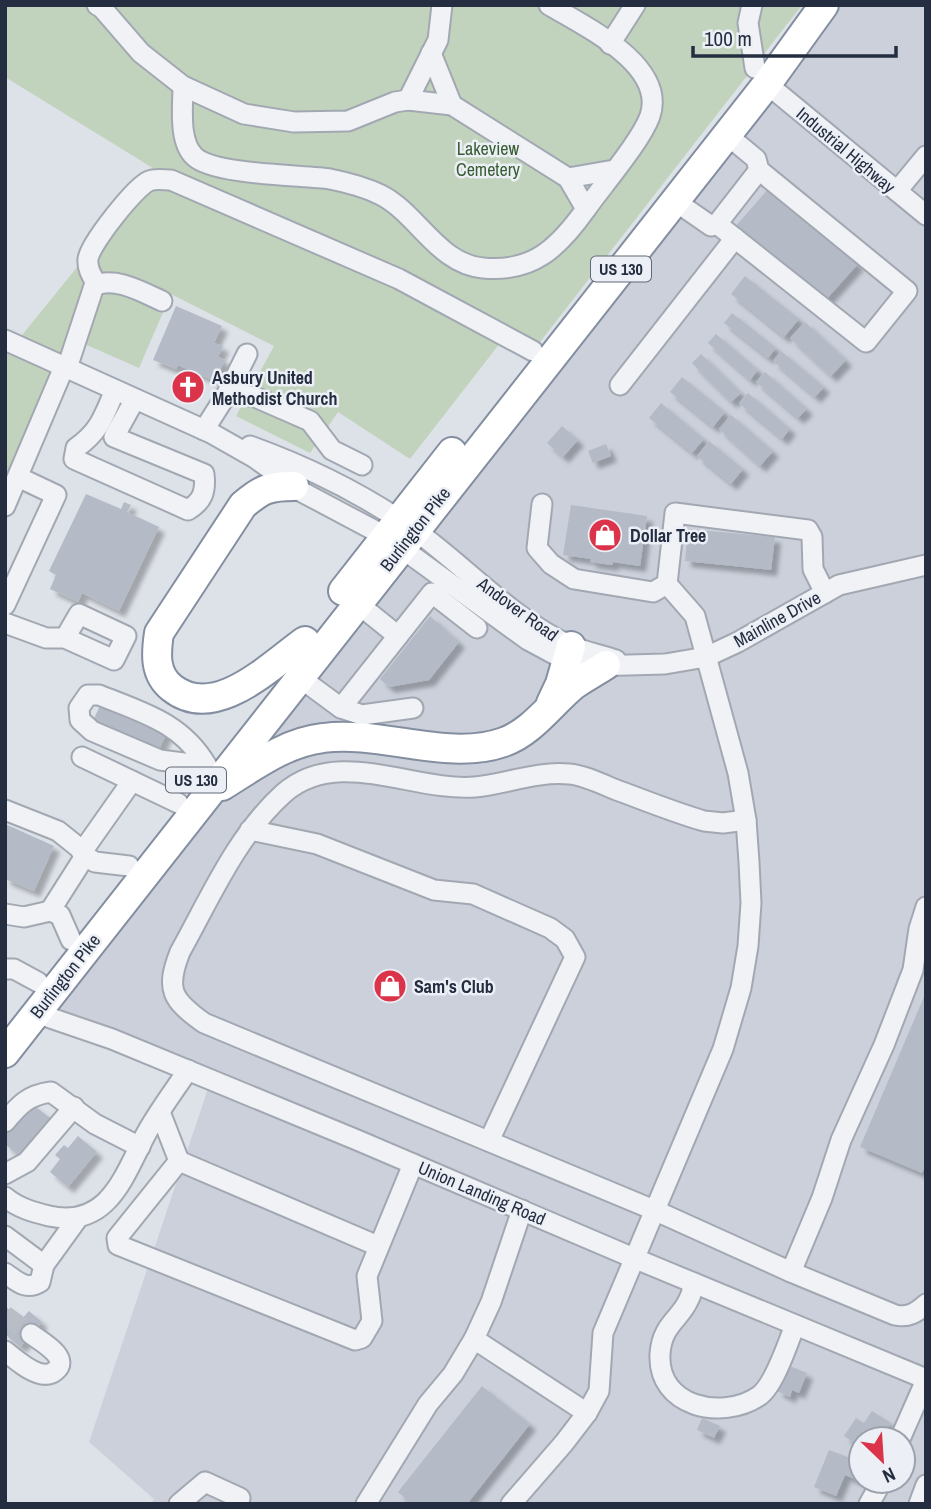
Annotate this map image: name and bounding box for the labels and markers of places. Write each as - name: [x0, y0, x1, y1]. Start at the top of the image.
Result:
- place label: Asbury United Methodist Church: [212, 365, 337, 411]
- church icon: Asbury United Methodist Church: [169, 368, 207, 406]
- shop icon: Dollar Tree: [586, 516, 624, 554]
- place label: Dollar Tree: [630, 523, 706, 548]
- shop icon: Sam's Club: [371, 967, 409, 1005]
- place label: Sam's Club: [414, 974, 494, 999]

